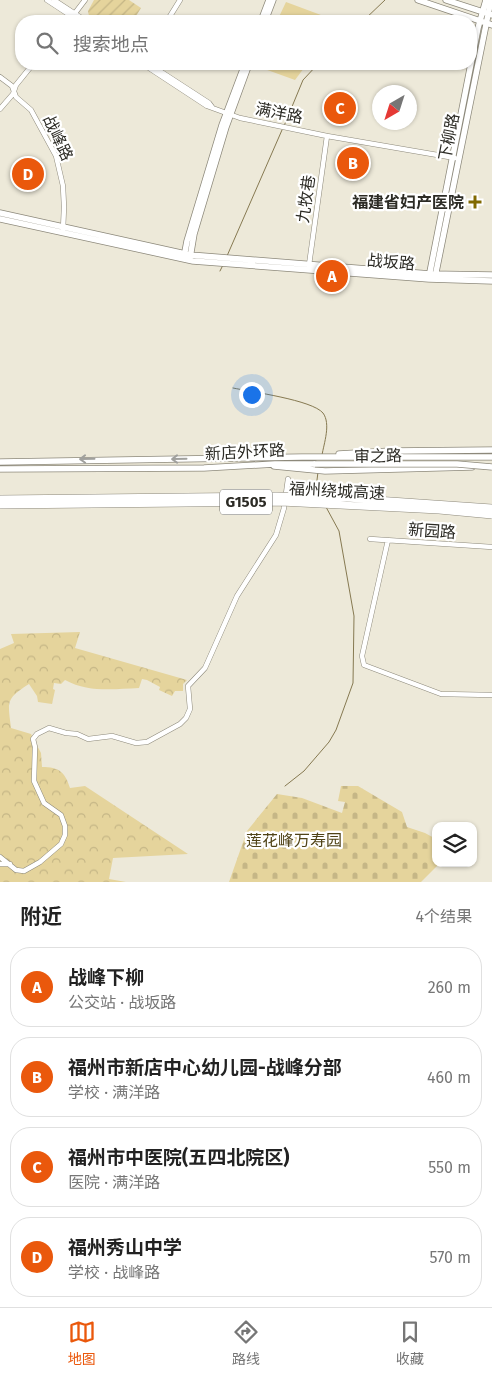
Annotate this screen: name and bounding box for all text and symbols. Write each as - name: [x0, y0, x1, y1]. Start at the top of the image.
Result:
- search box: [15, 15, 477, 70]
- icon: search: [33, 29, 61, 57]
- text: 搜索地点: [73, 33, 149, 56]
- north arrow: [372, 85, 417, 130]
- pin: C: [324, 89, 356, 127]
- street label: 满洋路: [254, 99, 304, 127]
- street label: 战峰路: [39, 112, 77, 164]
- street label: 下柳路: [435, 112, 463, 162]
- pin: B: [337, 144, 369, 182]
- pin: D: [12, 155, 44, 193]
- street label: 九牧巷: [293, 174, 319, 224]
- place label: 福建省妇产医院: [352, 193, 464, 212]
- marker: 福建省妇产医院: [468, 195, 482, 209]
- street label: 战坂路: [366, 250, 416, 274]
- pin: A: [316, 257, 348, 295]
- your location: [239, 382, 265, 408]
- street label: 新店外环路: [205, 440, 285, 464]
- street label: 审之路: [354, 446, 402, 466]
- one-way arrow: [79, 454, 95, 464]
- one-way arrow: [171, 454, 187, 463]
- street label: 福州绕城高速: [289, 479, 385, 503]
- road number: G1505: [220, 490, 272, 514]
- street label: 新园路: [407, 520, 457, 542]
- map controls: [432, 822, 477, 867]
- button: layers: [432, 822, 477, 867]
- park label: 莲花峰万寿园: [246, 831, 342, 850]
- text: 附近: [20, 904, 62, 930]
- text: 4个结果: [415, 907, 472, 926]
- text: 战峰下柳: [68, 966, 144, 989]
- text: A: [32, 978, 42, 997]
- text: 260 m: [428, 978, 471, 997]
- text: 公交站 · 战坂路: [68, 993, 176, 1012]
- text: 福州市新店中心幼儿园-战峰分部: [68, 1056, 342, 1079]
- text: B: [32, 1068, 42, 1087]
- text: 460 m: [427, 1068, 471, 1087]
- text: 学校 · 满洋路: [68, 1083, 160, 1102]
- text: 福州市中医院(五四北院区): [68, 1146, 289, 1169]
- text: C: [32, 1158, 42, 1177]
- text: 550 m: [428, 1158, 471, 1177]
- text: 医院 · 满洋路: [68, 1173, 160, 1192]
- text: 福州秀山中学: [68, 1236, 182, 1259]
- text: D: [32, 1248, 42, 1267]
- text: 570 m: [430, 1248, 471, 1267]
- text: 学校 · 战峰路: [68, 1263, 160, 1282]
- tab: 地图: [68, 1318, 96, 1368]
- tab: 路线: [232, 1318, 260, 1368]
- tab: 收藏: [396, 1318, 424, 1368]

